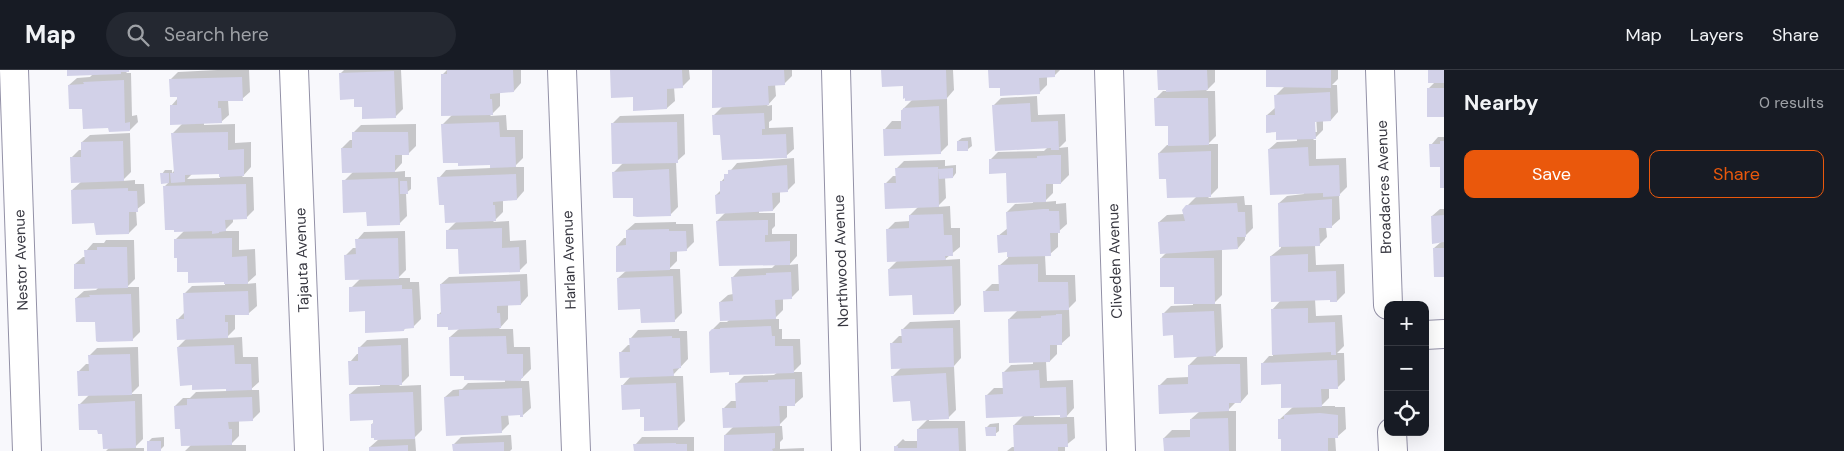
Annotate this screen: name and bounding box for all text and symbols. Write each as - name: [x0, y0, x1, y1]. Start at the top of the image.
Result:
- search box: [106, 12, 456, 57]
- text: Map: [25, 19, 76, 50]
- icon: search: [124, 21, 152, 49]
- text: Search here: [164, 22, 269, 47]
- text: Map: [1626, 23, 1662, 47]
- text: Layers: [1690, 23, 1744, 47]
- text: Share: [1772, 23, 1819, 47]
- text: Nearby: [1464, 89, 1538, 117]
- text: 0 results: [1759, 92, 1824, 113]
- street label: Broadacres Avenue: [1372, 120, 1396, 254]
- button: Save: [1464, 150, 1639, 198]
- button: Share: [1649, 150, 1824, 198]
- street label: Northwood Avenue: [829, 194, 853, 328]
- street label: Cliveden Avenue: [1103, 203, 1127, 319]
- street label: Tajauta Avenue: [290, 207, 314, 313]
- street label: Nestor Avenue: [9, 209, 33, 311]
- street label: Harlan Avenue: [557, 210, 581, 310]
- map controls: [1384, 301, 1429, 436]
- button: +: [1384, 301, 1429, 346]
- button: −: [1384, 346, 1429, 391]
- button: locate: [1384, 391, 1429, 436]

